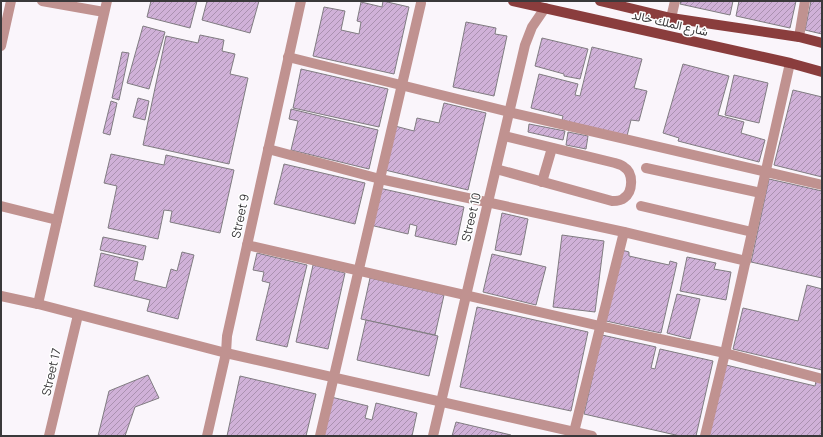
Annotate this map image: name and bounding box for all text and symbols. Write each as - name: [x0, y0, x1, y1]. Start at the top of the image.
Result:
- street label: شارع الملك خالد: [630, 6, 710, 41]
- street label: Street 10: [457, 191, 485, 243]
- street label: Street 9: [227, 192, 253, 240]
- street label: Street 17: [37, 347, 65, 397]

